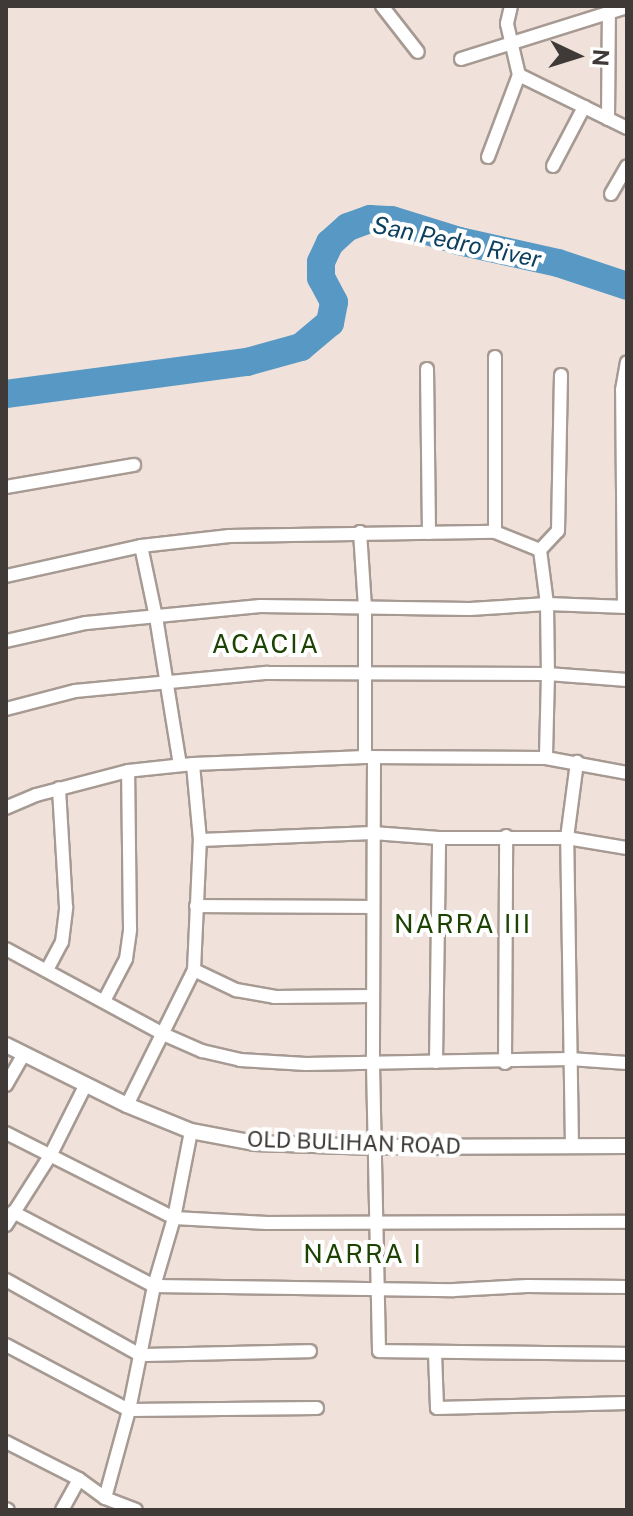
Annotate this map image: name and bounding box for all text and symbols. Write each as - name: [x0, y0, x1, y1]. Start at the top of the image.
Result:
- north arrow: [537, 16, 617, 96]
- text: N: [587, 48, 615, 67]
- water label: San Pedro River: [370, 210, 544, 274]
- district label: ACACIA: [212, 628, 320, 660]
- district label: NARRA III: [394, 908, 532, 940]
- street label: OLD BULIHAN ROAD: [247, 1126, 461, 1160]
- district label: NARRA I: [303, 1238, 423, 1270]

